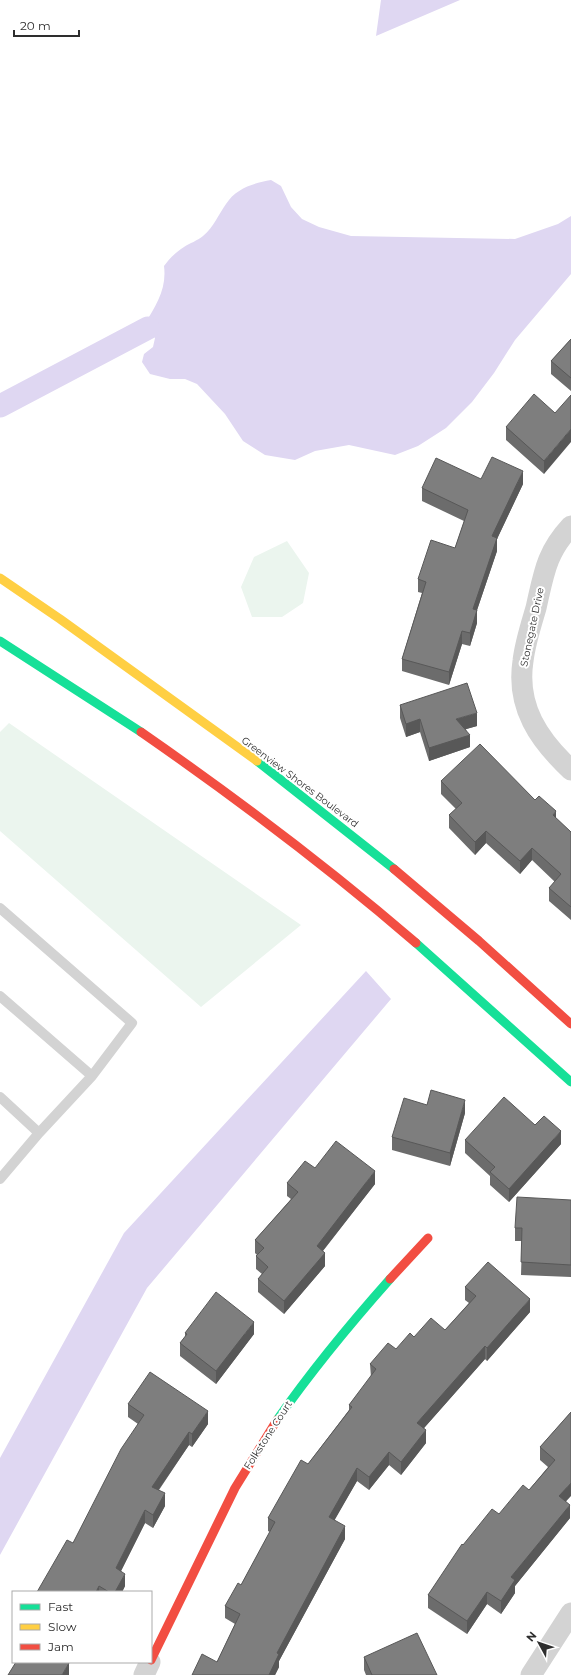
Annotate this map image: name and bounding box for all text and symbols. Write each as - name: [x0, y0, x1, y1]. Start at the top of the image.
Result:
- scale bar: [14, 12, 79, 38]
- text: 20 m: [20, 18, 51, 33]
- street label: Stonegate Drive: [517, 586, 547, 668]
- street label: Greenview Shores Boulevard: [239, 734, 361, 830]
- street label: Folkstone Court: [241, 1398, 295, 1472]
- legend: [12, 1591, 152, 1663]
- text: Fast: [48, 1599, 73, 1614]
- text: Slow: [48, 1619, 77, 1634]
- north arrow: [519, 1623, 559, 1663]
- text: N: [523, 1629, 540, 1644]
- text: Jam: [47, 1639, 74, 1654]

